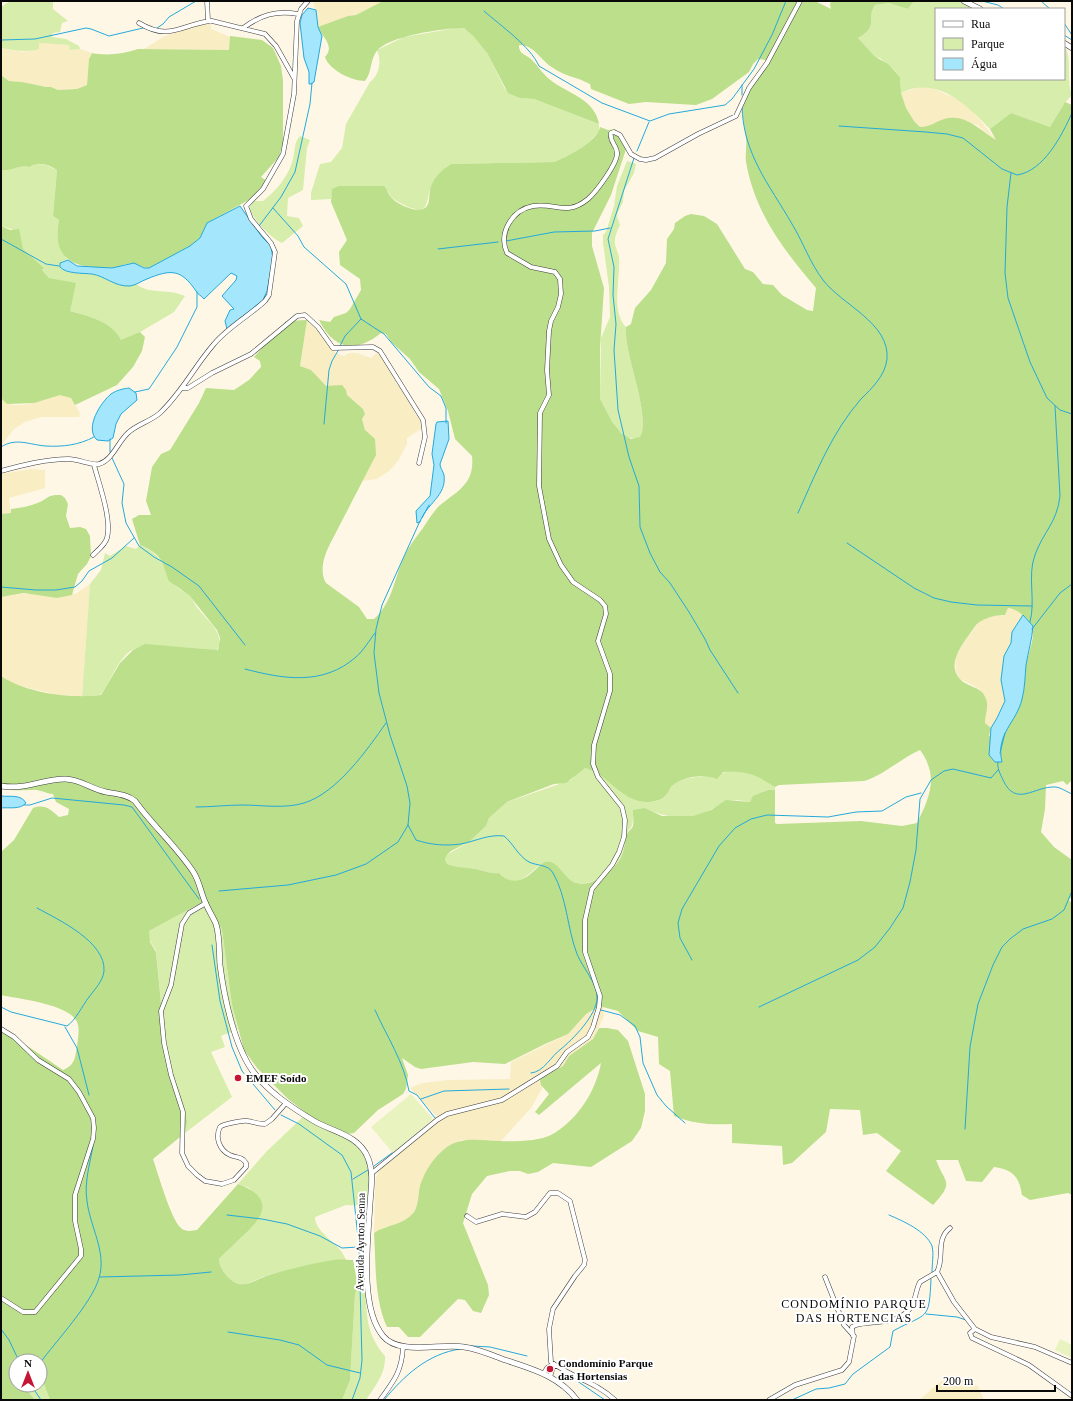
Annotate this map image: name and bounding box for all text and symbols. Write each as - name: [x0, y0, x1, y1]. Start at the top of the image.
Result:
- legend: [935, 8, 1065, 80]
- text: Rua: [971, 17, 991, 31]
- text: Parque: [971, 37, 1004, 51]
- text: Água: [971, 57, 998, 71]
- place label: EMEF Soído: [246, 1072, 307, 1084]
- marker: EMEF Soído: [233, 1073, 243, 1083]
- street label: Avenida Ayrton Senna: [353, 1193, 367, 1291]
- district label: CONDOMÍNIO PARQUE DAS HORTENCIAS: [781, 1297, 927, 1325]
- north arrow: [8, 1353, 48, 1393]
- text: N: [24, 1357, 32, 1369]
- place label: Condomínio Parque das Hortensias: [558, 1357, 653, 1382]
- marker: Condomínio Parque das Hortensias: [545, 1364, 555, 1374]
- scale bar: [937, 1367, 1055, 1393]
- text: 200 m: [943, 1374, 974, 1388]

